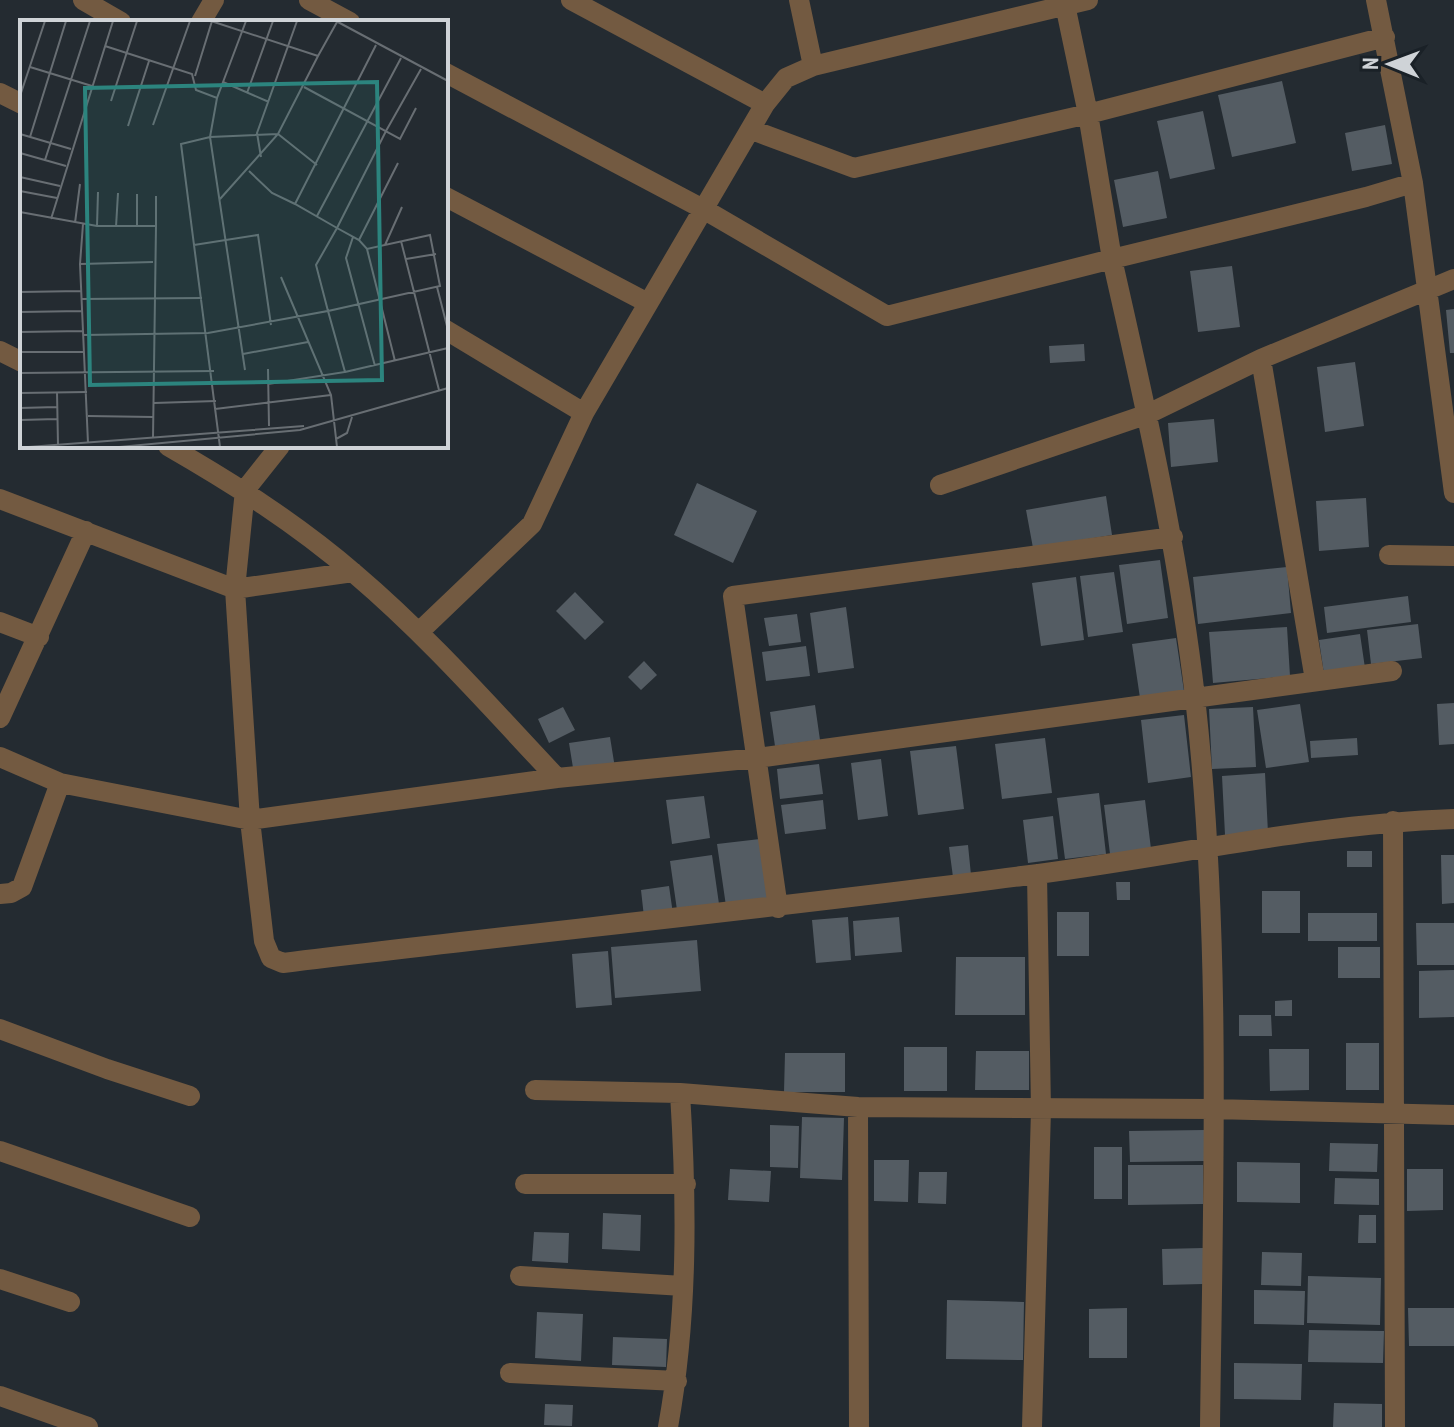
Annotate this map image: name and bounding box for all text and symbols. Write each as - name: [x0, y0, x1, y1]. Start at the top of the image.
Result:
- inset map: [20, 20, 448, 448]
- north arrow: [1350, 24, 1430, 104]
- text: N: [1356, 57, 1384, 70]

